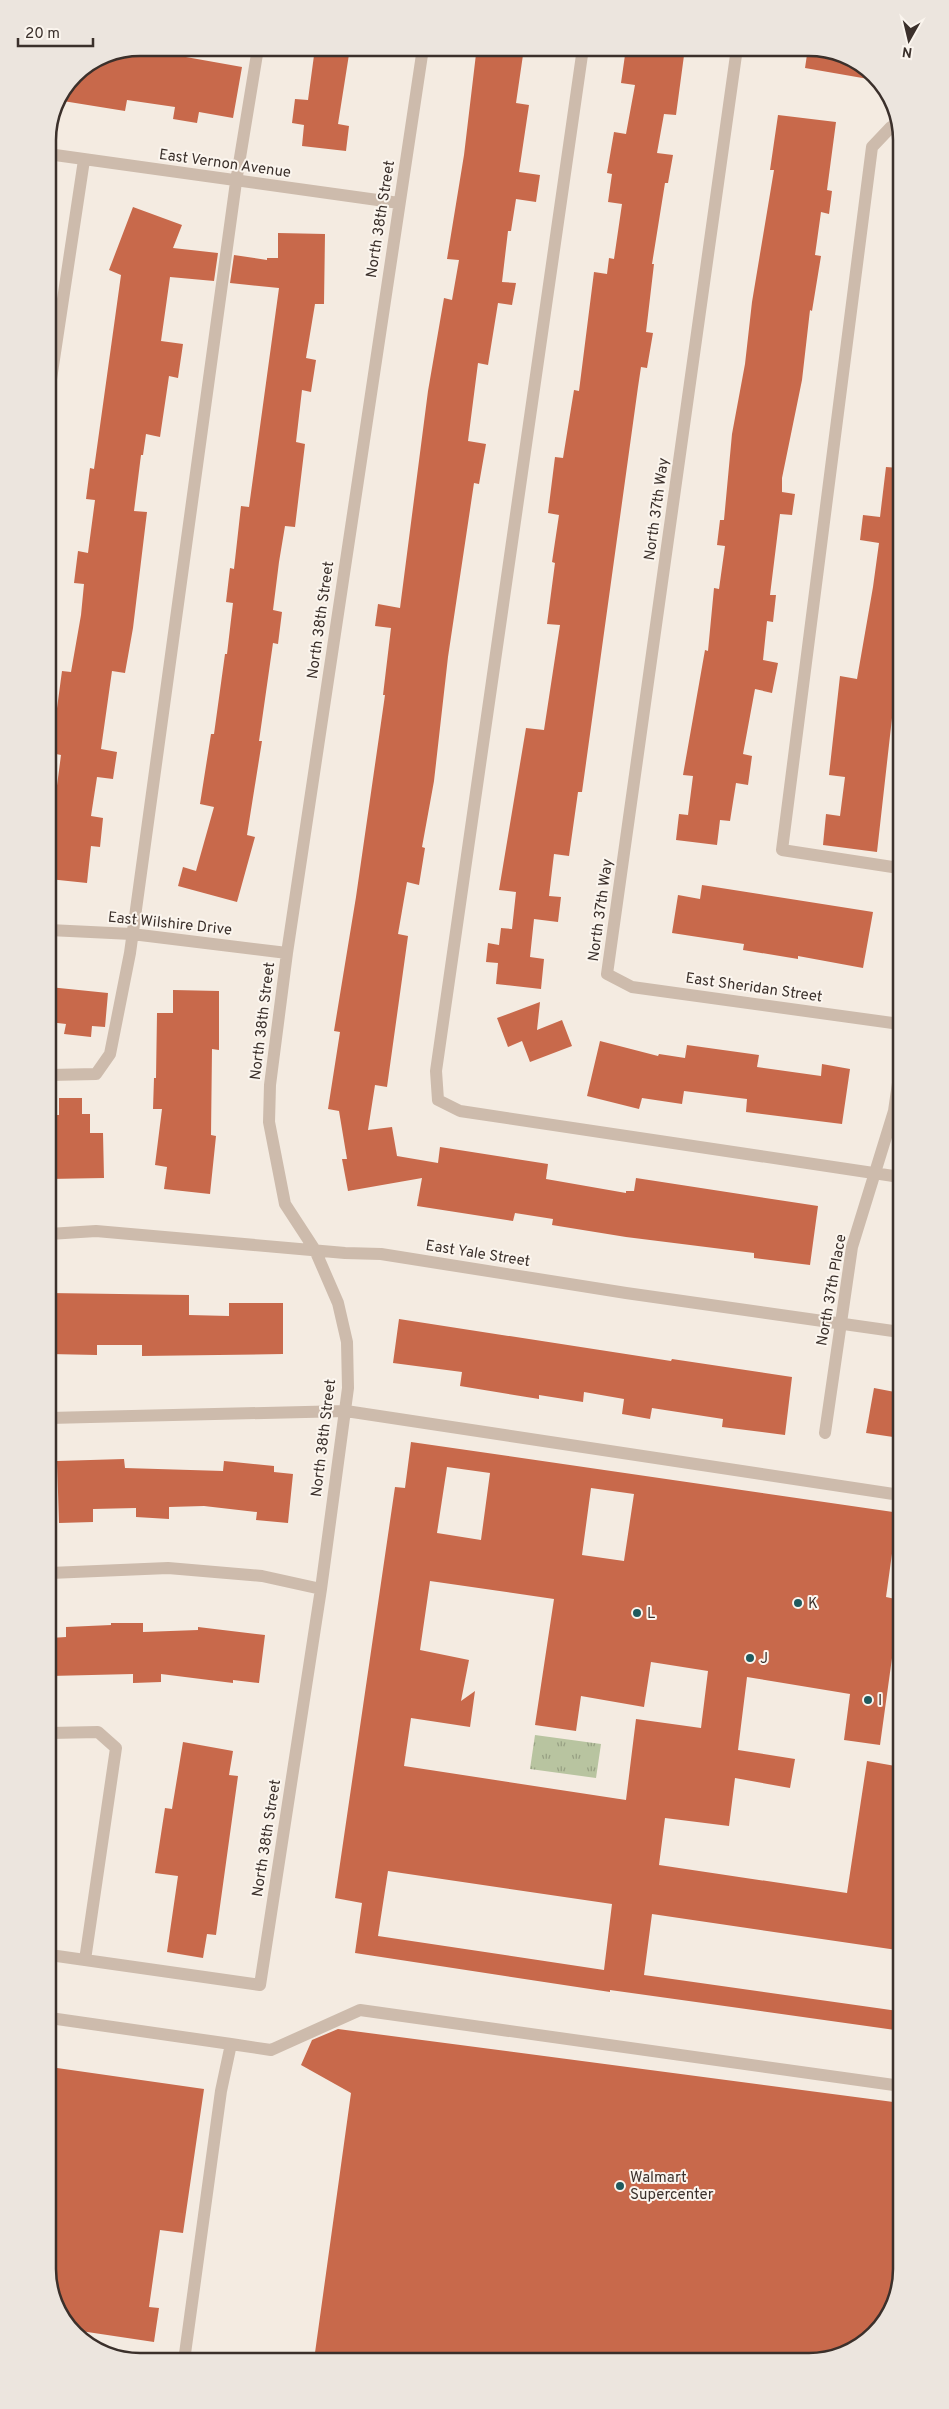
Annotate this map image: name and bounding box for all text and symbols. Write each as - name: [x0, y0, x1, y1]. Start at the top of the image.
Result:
- scale bar: [18, 15, 92, 47]
- north arrow: [884, 15, 934, 65]
- text: 20 m: [25, 25, 60, 44]
- text: N: [901, 42, 914, 61]
- street label: East Vernon Avenue: [158, 146, 292, 183]
- street label: North 38th Street: [363, 159, 400, 279]
- street label: North 37th Way: [641, 456, 674, 562]
- street label: North 38th Street: [304, 560, 339, 680]
- street label: North 37th Way: [585, 857, 618, 963]
- street label: East Wilshire Drive: [107, 909, 233, 940]
- street label: North 38th Street: [247, 961, 280, 1081]
- street label: East Sheridan Street: [684, 969, 823, 1008]
- street label: North 37th Place: [813, 1233, 852, 1348]
- street label: East Yale Street: [424, 1237, 531, 1272]
- street label: North 38th Street: [308, 1378, 341, 1498]
- place label: K: [808, 1595, 818, 1614]
- marker: K: [792, 1597, 804, 1609]
- place label: L: [647, 1605, 655, 1624]
- marker: L: [631, 1607, 643, 1619]
- place label: J: [760, 1650, 768, 1669]
- marker: J: [744, 1652, 756, 1664]
- place label: I: [878, 1692, 882, 1711]
- marker: I: [862, 1694, 874, 1706]
- street label: North 38th Street: [249, 1778, 286, 1898]
- place label: Walmart Supercenter: [630, 2169, 714, 2205]
- marker: Walmart Supercenter: [614, 2180, 626, 2192]

